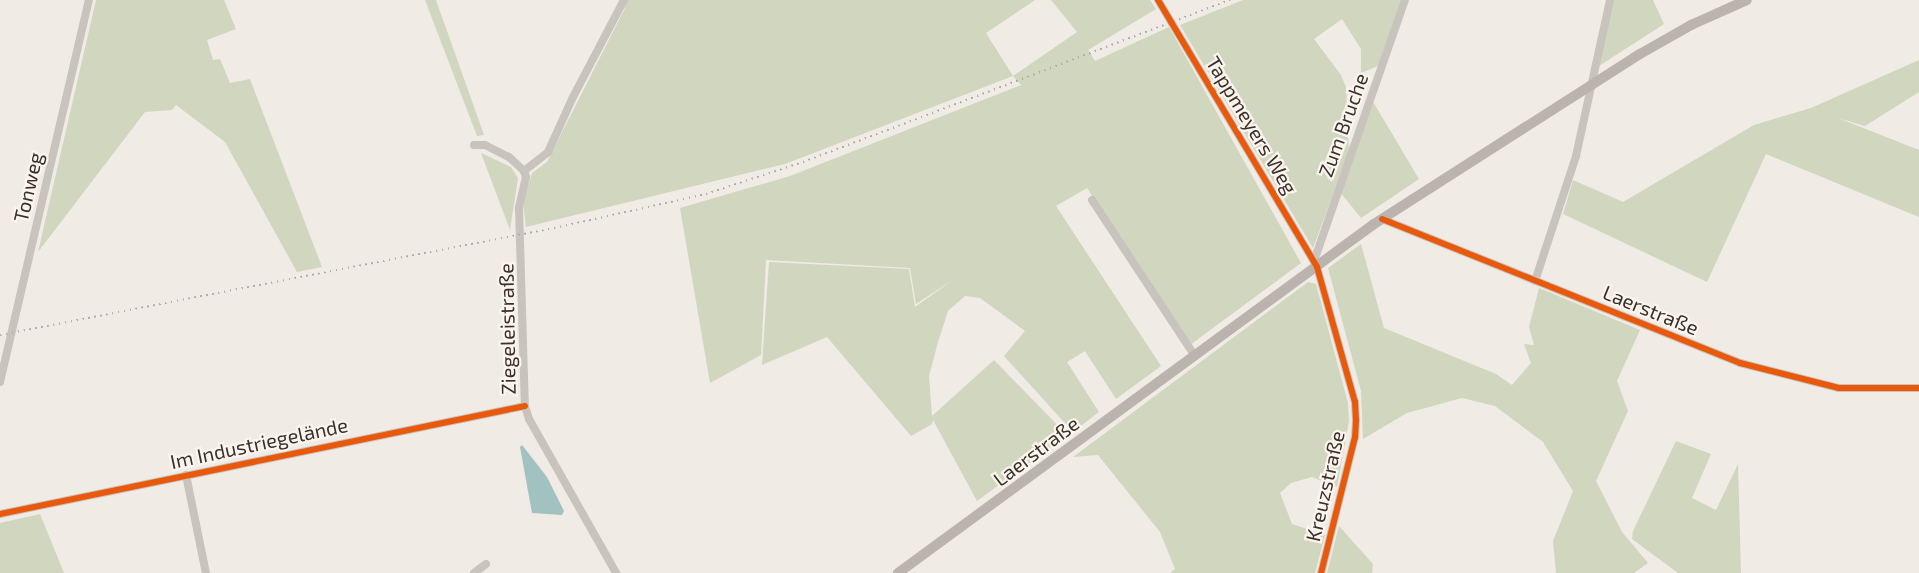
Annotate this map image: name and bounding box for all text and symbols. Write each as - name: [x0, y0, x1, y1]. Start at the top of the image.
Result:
- street label: Tappmeyers Weg: [1201, 52, 1303, 198]
- street label: Zum Bruche: [1313, 70, 1373, 180]
- street label: Tonweg: [8, 150, 48, 224]
- street label: Ziegeleistraße: [494, 263, 520, 395]
- street label: Laerstraße: [1600, 280, 1702, 340]
- street label: Laerstraße: [988, 411, 1084, 491]
- street label: Im Industriegelände: [168, 412, 350, 474]
- street label: Kreuzstraße: [1301, 428, 1349, 544]

